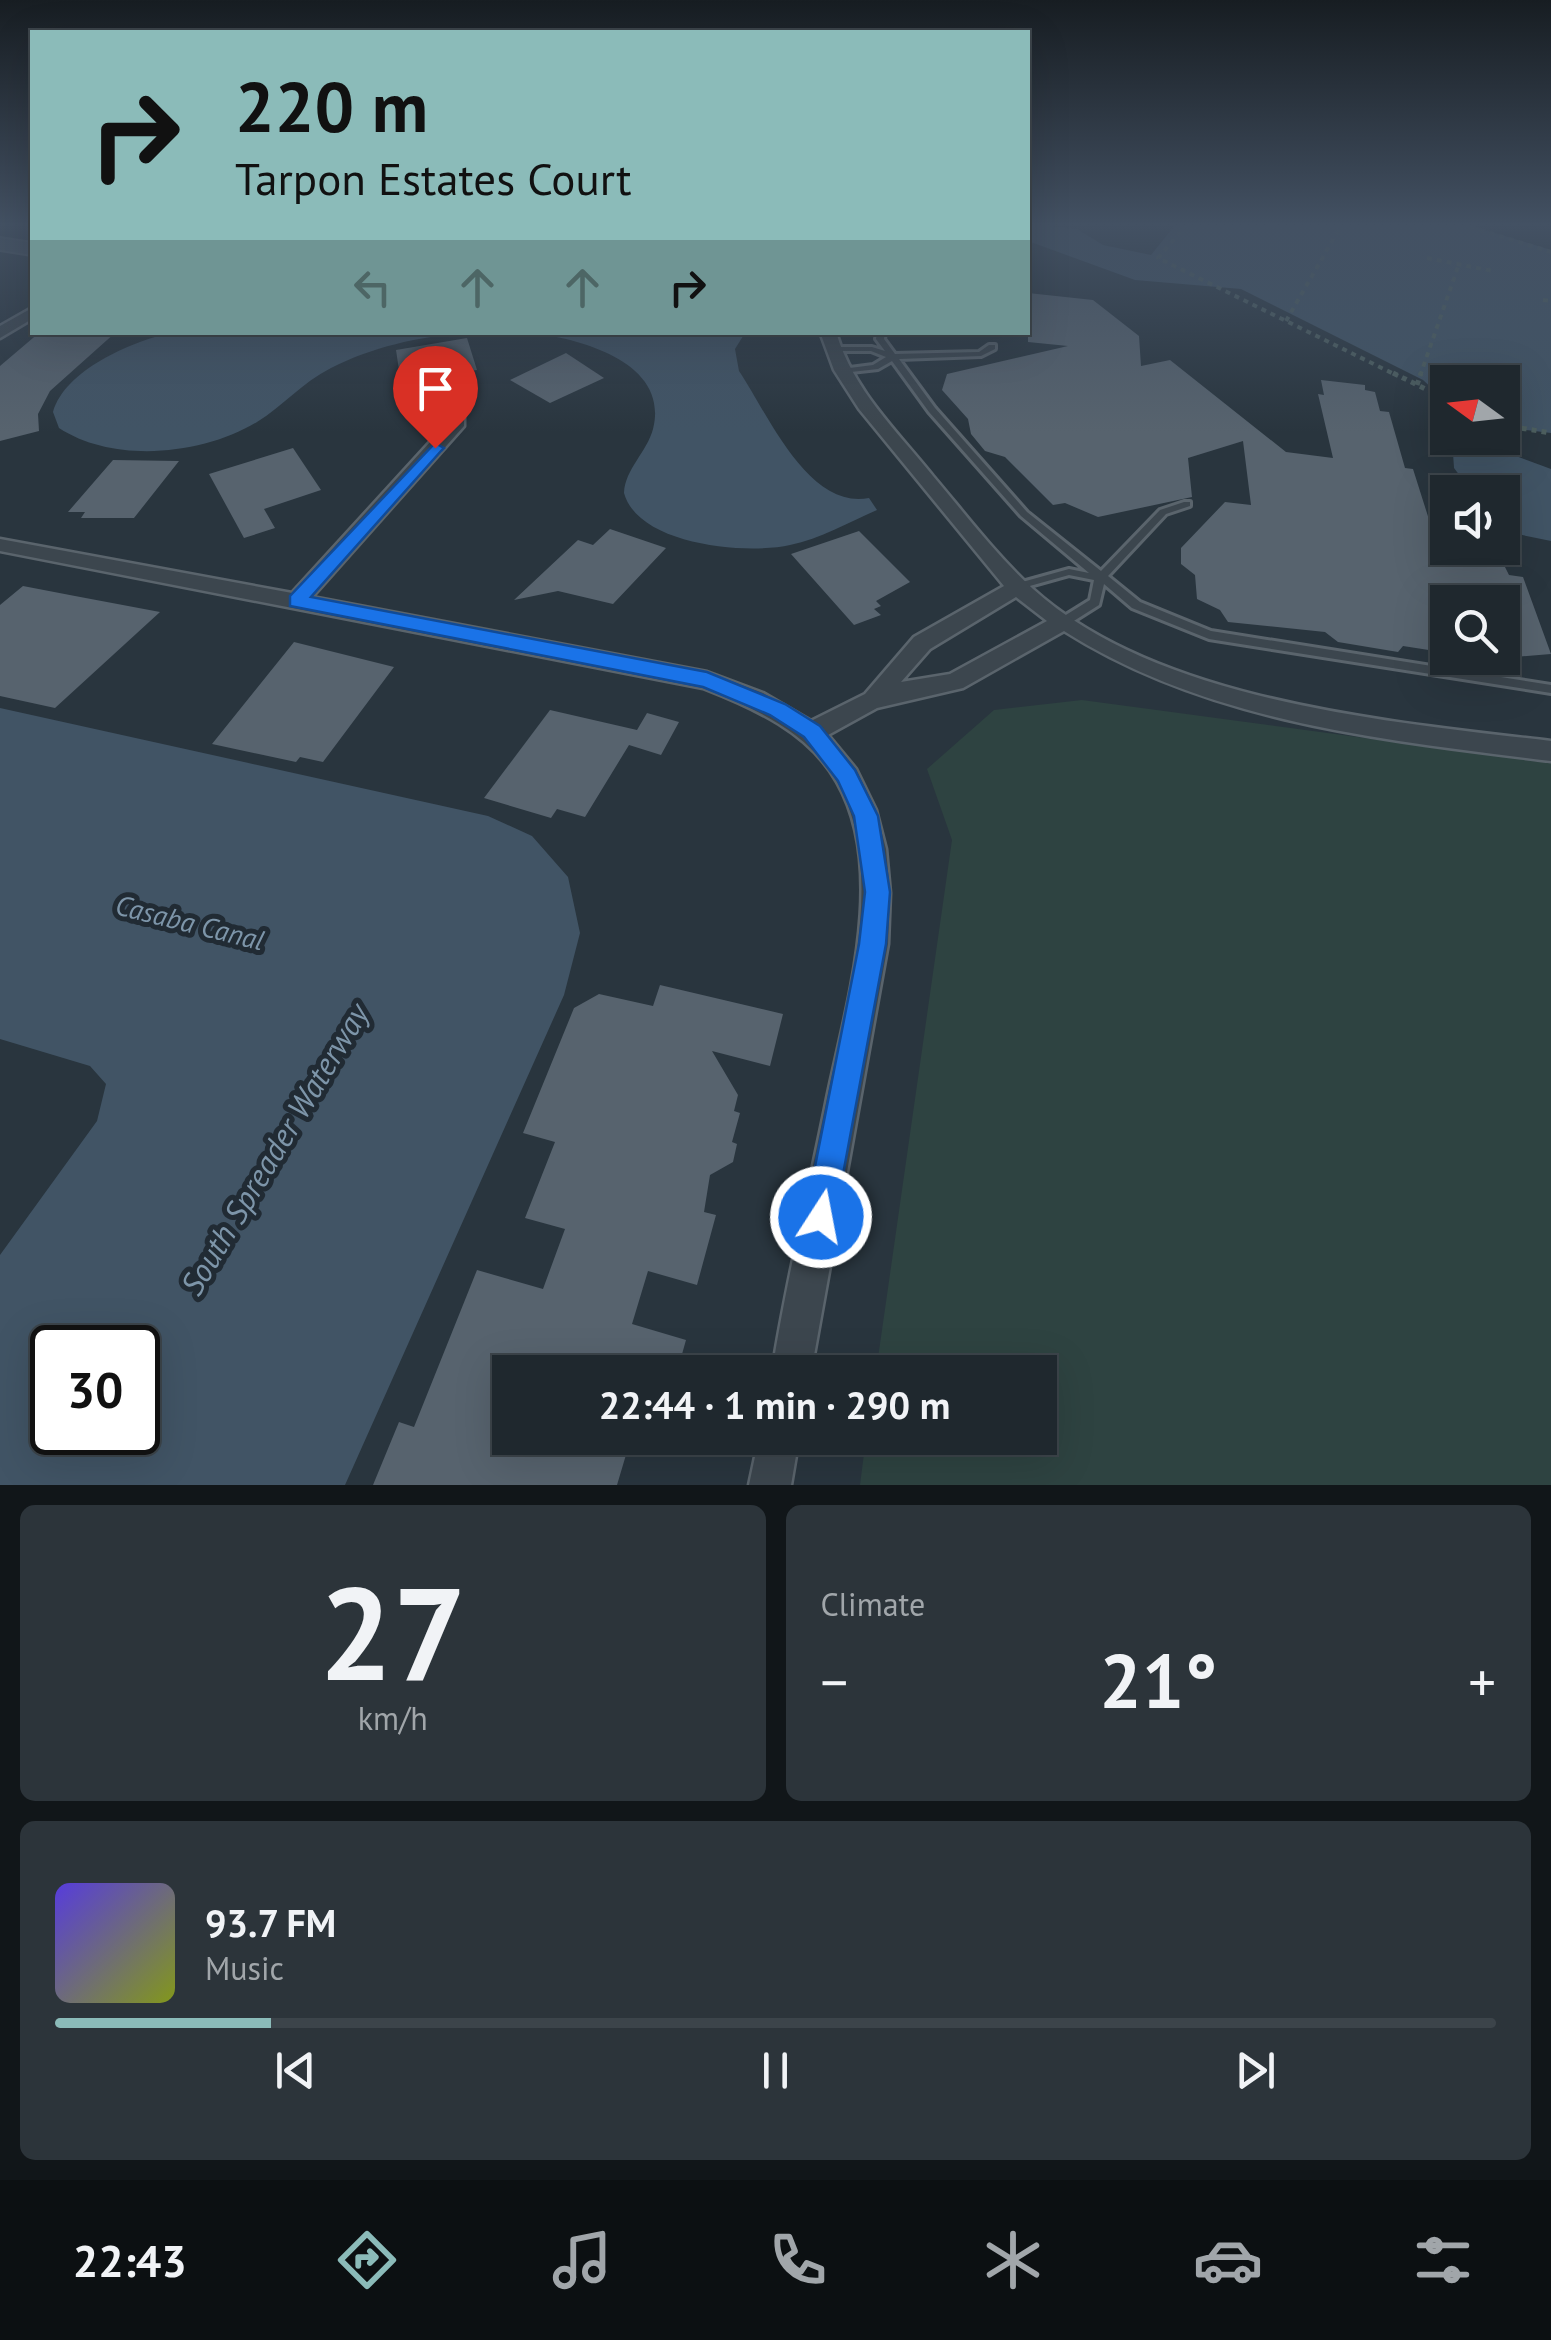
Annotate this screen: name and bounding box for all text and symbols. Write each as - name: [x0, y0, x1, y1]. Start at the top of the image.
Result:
- text: 220 m: [235, 61, 428, 151]
- icon: right: [70, 70, 200, 200]
- text: Tarpon Estates Court: [235, 149, 632, 207]
- icon: left: [345, 260, 400, 315]
- icon: ahead: [450, 260, 505, 315]
- icon: ahead: [555, 260, 610, 315]
- icon: right: [660, 260, 715, 315]
- pin: [393, 346, 478, 449]
- icon: arrive: [408, 361, 463, 416]
- north arrow: [1430, 365, 1520, 455]
- map controls: [1430, 365, 1520, 675]
- button: sound: [1430, 475, 1520, 565]
- button: search: [1430, 585, 1520, 675]
- water label: Casaba Canal: [112, 886, 269, 958]
- water label: South Spreader Waterway: [170, 994, 379, 1303]
- position arrow: [769, 1165, 873, 1269]
- speed limit sign: 30: [30, 1325, 160, 1455]
- text: 22:44 · 1 min · 290 m: [599, 1380, 950, 1429]
- text: 27: [319, 1548, 466, 1716]
- text: Climate: [821, 1583, 925, 1625]
- text: 21°: [1099, 1632, 1217, 1729]
- text: −: [821, 1646, 848, 1717]
- text: +: [1468, 1646, 1496, 1717]
- text: km/h: [358, 1697, 428, 1739]
- text: 93.7 FM: [205, 1898, 336, 1947]
- text: Music: [205, 1947, 284, 1989]
- icon: previous: [268, 2043, 323, 2098]
- icon: pause: [748, 2043, 803, 2098]
- icon: next: [1228, 2043, 1283, 2098]
- icon: directions: [332, 2225, 402, 2295]
- icon: music: [547, 2225, 617, 2295]
- icon: phone: [763, 2225, 833, 2295]
- icon: climate: [978, 2225, 1048, 2295]
- icon: car: [1193, 2225, 1263, 2295]
- icon: filters: [1408, 2225, 1478, 2295]
- text: 22:43: [73, 2231, 187, 2289]

